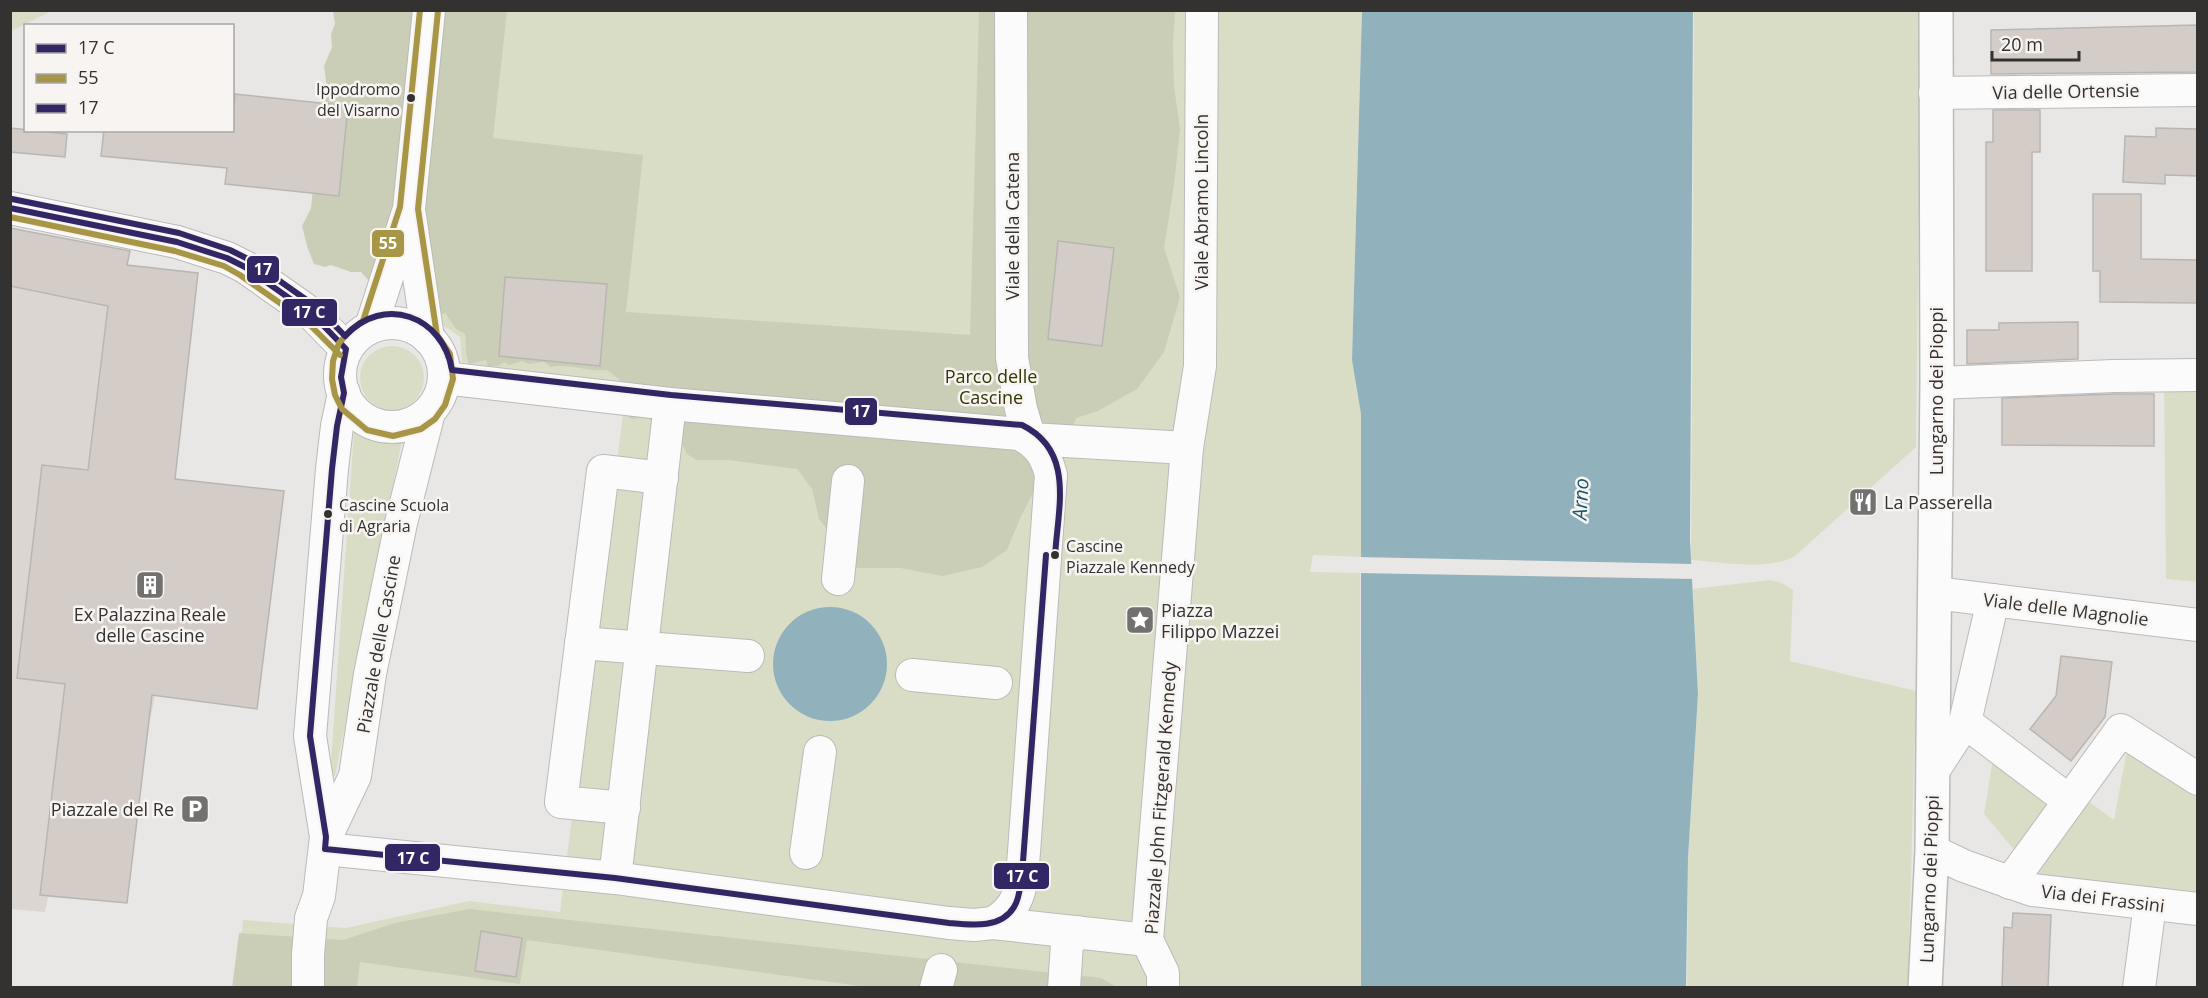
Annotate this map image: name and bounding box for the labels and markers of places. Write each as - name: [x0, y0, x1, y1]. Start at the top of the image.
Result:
- place label: Ippodromo del Visarno: [316, 78, 400, 121]
- marker: Ippodromo del Visarno: [405, 92, 417, 104]
- restaurant icon: La Passerella: [1847, 486, 1879, 518]
- place label: La Passerella: [1884, 490, 1993, 514]
- place label: Cascine Scuola di Agraria: [339, 494, 449, 537]
- marker: Cascine Scuola di Agraria: [322, 508, 334, 520]
- place label: Cascine Piazzale Kennedy: [1066, 535, 1196, 578]
- marker: Cascine Piazzale Kennedy: [1049, 549, 1061, 561]
- building icon: Ex Palazzina Reale delle Cascine: [134, 569, 166, 601]
- place label: Piazza Filippo Mazzei: [1161, 598, 1279, 643]
- place label: Ex Palazzina Reale delle Cascine: [74, 602, 226, 647]
- place icon: Piazza Filippo Mazzei: [1124, 604, 1156, 636]
- parking icon: Piazzale del Re: [179, 793, 211, 825]
- place label: Piazzale del Re: [51, 797, 174, 821]

